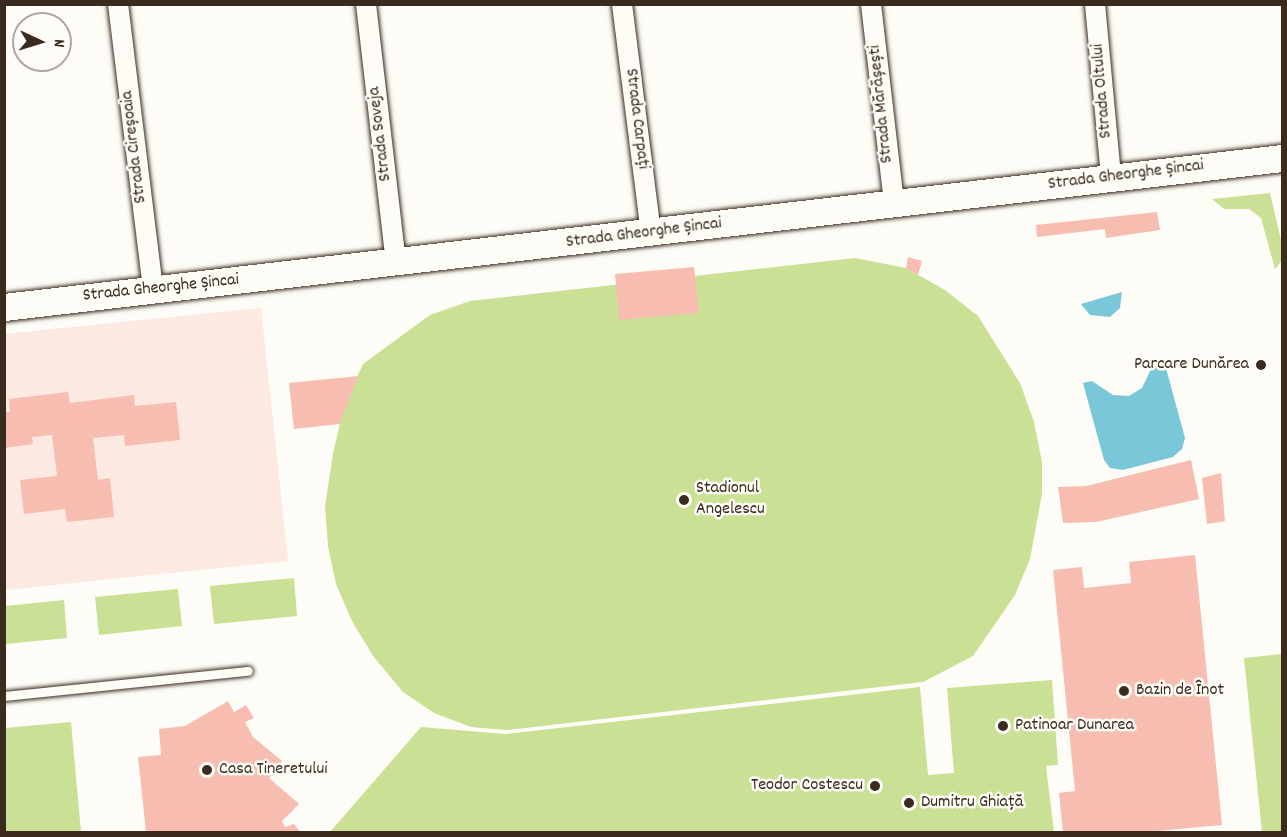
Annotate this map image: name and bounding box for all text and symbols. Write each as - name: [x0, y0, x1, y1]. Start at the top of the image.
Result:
- north arrow: [12, 12, 72, 72]
- text: N: [47, 38, 70, 48]
- street label: Strada Oltului: [1088, 43, 1118, 139]
- street label: Strada Mărășești: [865, 44, 899, 164]
- street label: Strada Carpați: [619, 67, 653, 171]
- street label: Strada Soveja: [364, 85, 398, 183]
- street label: Strada Cireșoaia: [117, 89, 153, 205]
- street label: Strada Gheorghe Șincai: [1047, 156, 1205, 196]
- street label: Strada Gheorghe Șincai: [565, 214, 723, 254]
- street label: Strada Gheorghe Șincai: [82, 270, 240, 308]
- place label: Parcare Dunărea: [1134, 354, 1249, 376]
- marker: Parcare Dunărea: [1254, 358, 1268, 372]
- place label: Stadionul Angelescu: [696, 479, 765, 522]
- marker: Stadionul Angelescu: [677, 493, 691, 507]
- place label: Bazin de Înot: [1136, 680, 1224, 702]
- marker: Bazin de Înot: [1117, 684, 1131, 698]
- place label: Patinoar Dunarea: [1015, 715, 1134, 737]
- marker: Patinoar Dunarea: [996, 719, 1010, 733]
- place label: Casa Tineretului: [219, 759, 328, 781]
- marker: Casa Tineretului: [200, 763, 214, 777]
- place label: Teodor Costescu: [751, 775, 863, 797]
- marker: Teodor Costescu: [868, 779, 882, 793]
- place label: Dumitru Ghiață: [921, 792, 1024, 814]
- marker: Dumitru Ghiață: [902, 796, 916, 810]

